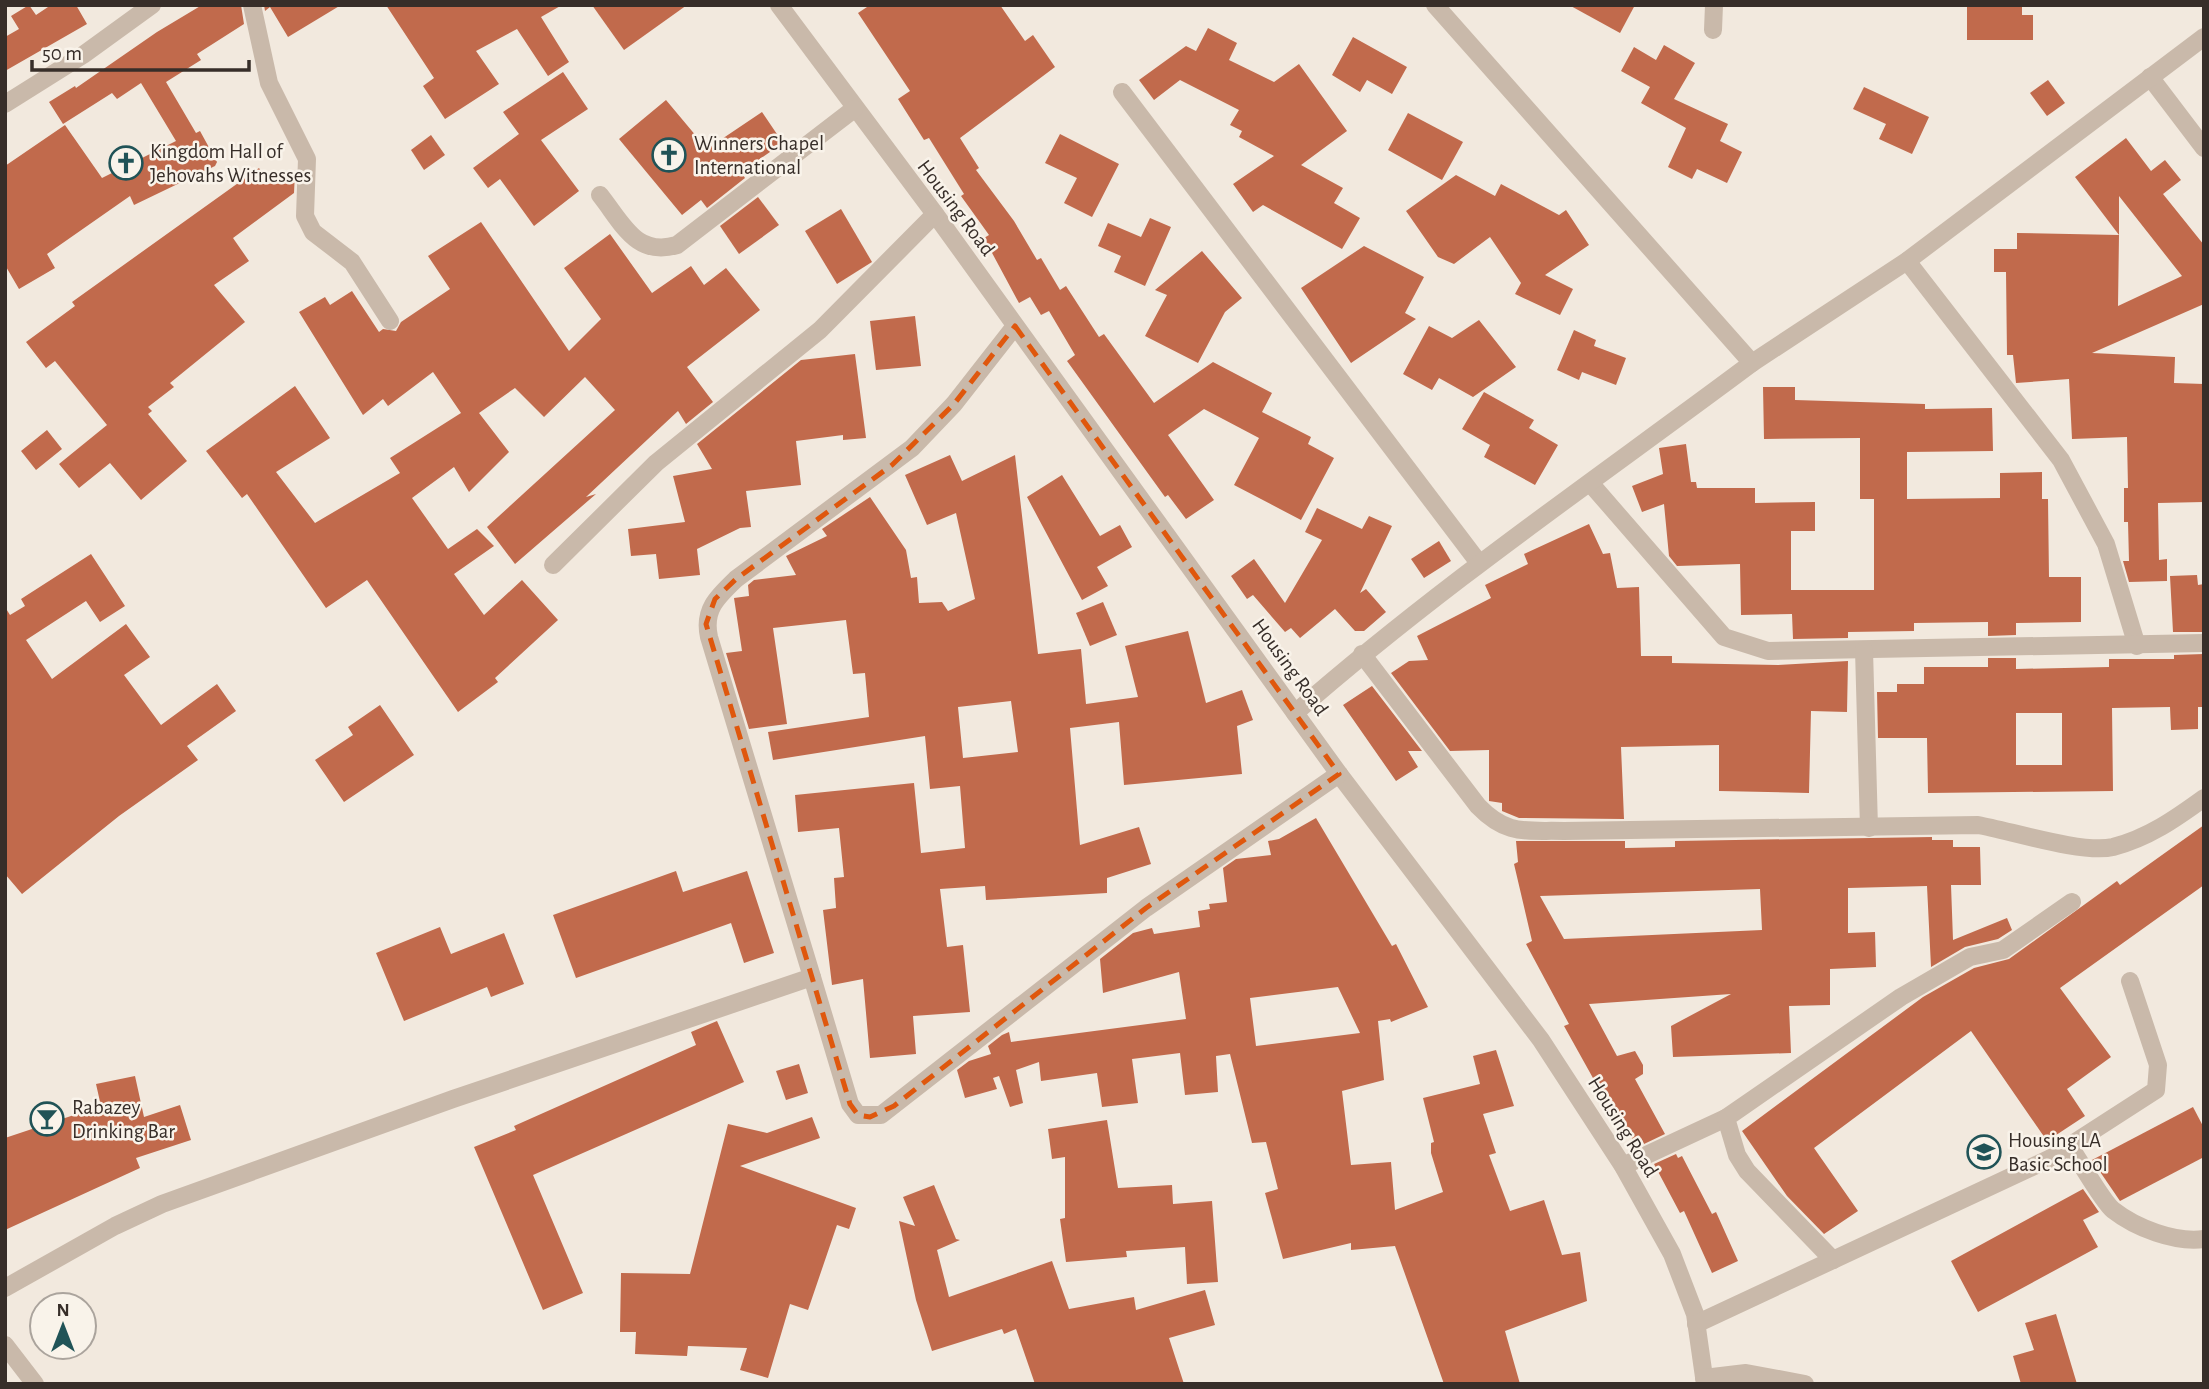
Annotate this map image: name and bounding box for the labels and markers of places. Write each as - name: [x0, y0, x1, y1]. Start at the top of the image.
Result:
- place label: Winners Chapel International: [694, 133, 824, 178]
- church icon: Winners Chapel International: [650, 136, 688, 174]
- place label: Kingdom Hall of Jehovahs Witnesses: [150, 141, 311, 186]
- church icon: Kingdom Hall of Jehovahs Witnesses: [107, 144, 145, 182]
- place label: Rabazey Drinking Bar: [72, 1097, 175, 1142]
- bar icon: Rabazey Drinking Bar: [28, 1100, 66, 1138]
- place label: Housing LA Basic School: [2008, 1130, 2108, 1175]
- school or university icon: Housing LA Basic School: [1965, 1133, 2003, 1171]

